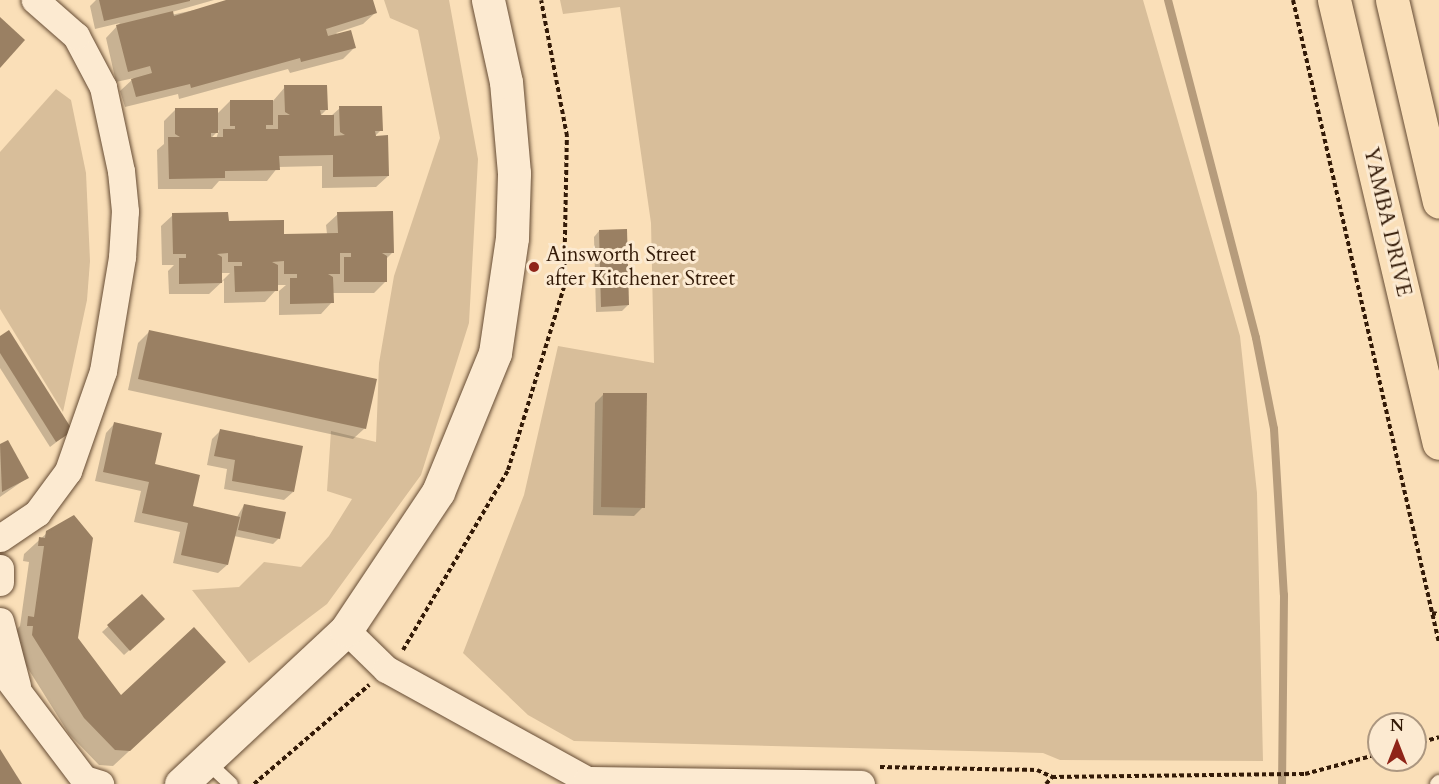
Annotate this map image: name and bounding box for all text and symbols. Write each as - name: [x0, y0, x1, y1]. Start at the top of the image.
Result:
- street label: YAMBA DRIVE: [1358, 145, 1416, 299]
- place label: Ainsworth Street after Kitchener Street: [546, 242, 735, 292]
- marker: Ainsworth Street after Kitchener Street: [527, 260, 541, 274]
- north arrow: [1367, 712, 1427, 772]
- text: N: [1390, 715, 1404, 737]

